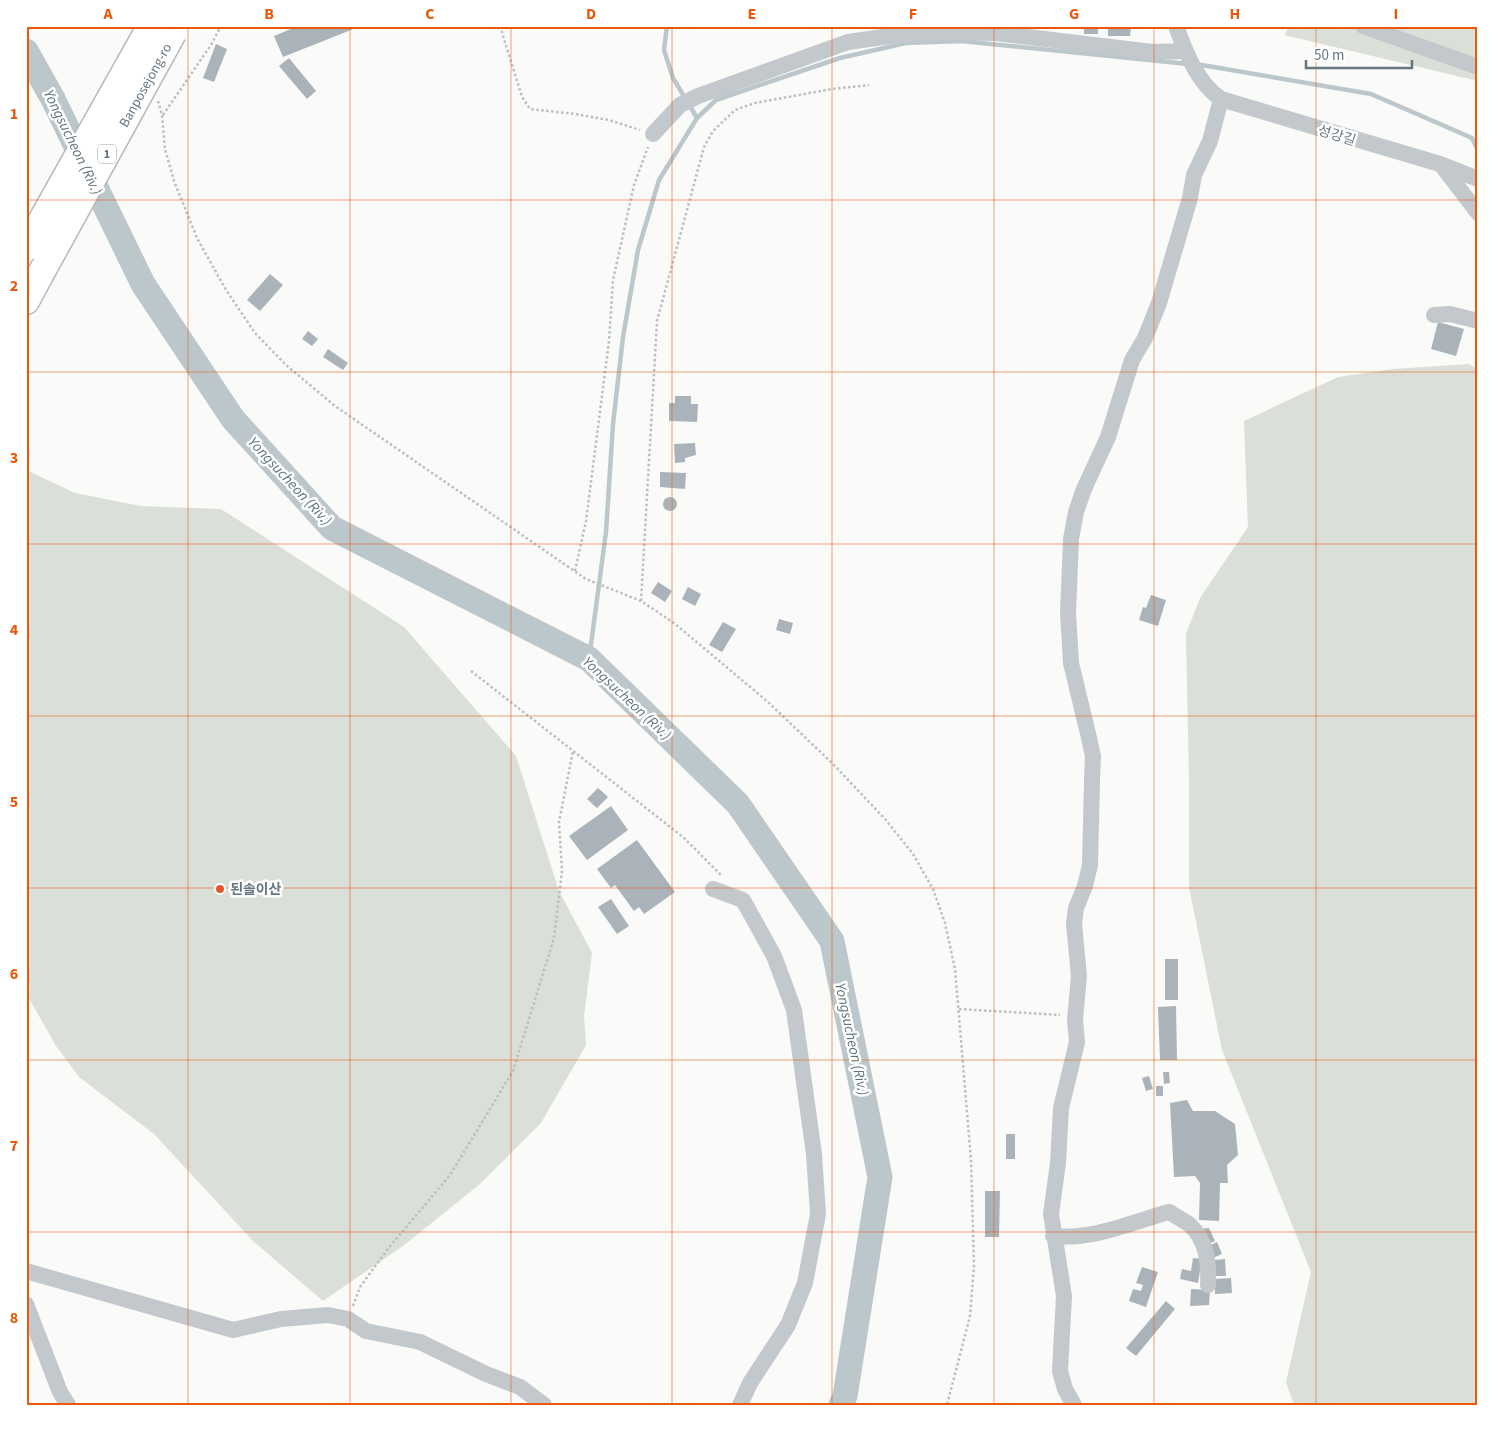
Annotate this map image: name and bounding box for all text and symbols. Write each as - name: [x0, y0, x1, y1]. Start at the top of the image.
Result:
- text: A: [102, 3, 113, 25]
- text: B: [264, 3, 274, 25]
- text: C: [425, 3, 435, 25]
- text: D: [586, 3, 596, 25]
- text: E: [748, 3, 756, 25]
- text: F: [909, 3, 917, 25]
- text: G: [1069, 3, 1079, 25]
- text: H: [1230, 3, 1240, 25]
- text: I: [1394, 3, 1398, 25]
- scale bar: [1306, 38, 1413, 70]
- street label: Banposejong-ro: [114, 40, 177, 131]
- text: 50 m: [1314, 45, 1344, 66]
- water label: Yongsucheon (Riv.): [38, 86, 107, 198]
- text: 1: [10, 103, 18, 125]
- street label: 성강길: [1315, 121, 1358, 151]
- road number: 1: [98, 144, 116, 164]
- text: 2: [10, 275, 18, 297]
- water label: Yongsucheon (Riv.): [243, 432, 336, 530]
- text: 3: [10, 447, 18, 469]
- text: 4: [10, 619, 19, 641]
- water label: Yongsucheon (Riv.): [578, 652, 676, 745]
- text: 5: [10, 791, 18, 813]
- place label: 된솔이산: [230, 880, 282, 900]
- marker: 된솔이산: [214, 883, 226, 895]
- text: 6: [10, 963, 18, 985]
- water label: Yongsucheon (Riv.): [829, 981, 874, 1097]
- text: 7: [10, 1135, 18, 1157]
- text: 8: [10, 1307, 18, 1329]

